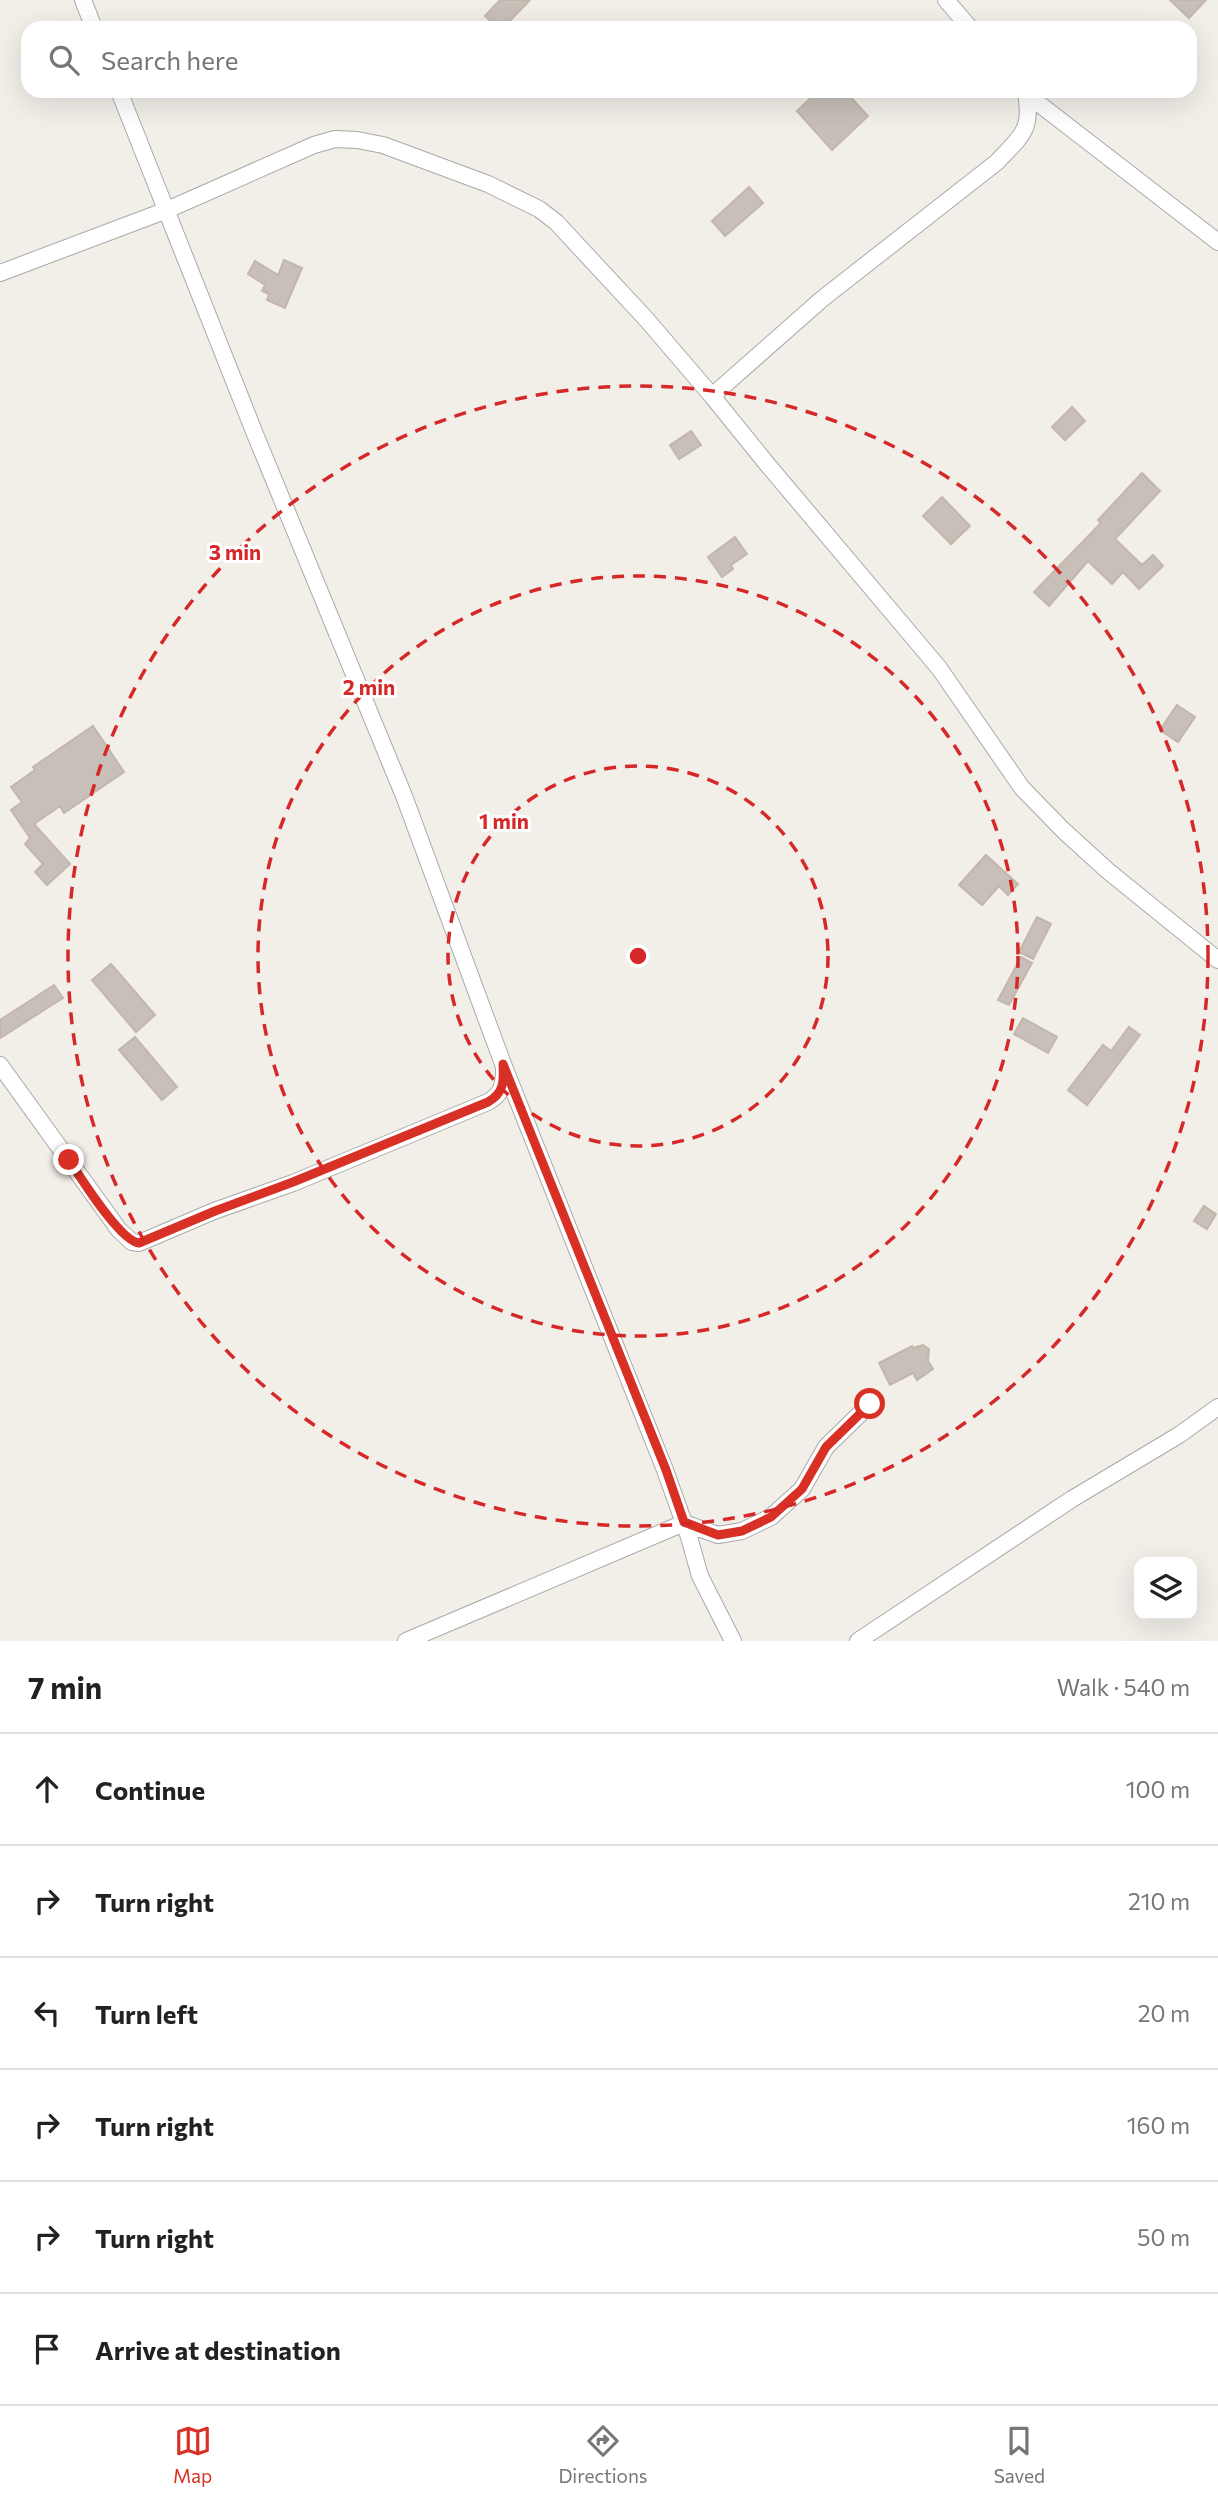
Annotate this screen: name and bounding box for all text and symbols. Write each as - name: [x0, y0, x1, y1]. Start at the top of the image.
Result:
- search box: [21, 21, 1197, 98]
- icon: search: [45, 41, 83, 79]
- text: Search here: [101, 44, 239, 75]
- text: 3 min: [209, 539, 261, 564]
- text: 2 min: [343, 674, 395, 699]
- text: 1 min: [479, 808, 529, 833]
- centre of rings: [626, 944, 650, 968]
- route end: [53, 1144, 84, 1175]
- route start: [854, 1388, 885, 1419]
- map controls: [1134, 1557, 1197, 1620]
- button: layers: [1134, 1557, 1197, 1620]
- text: 7 min: [28, 1668, 102, 1705]
- text: Walk · 540 m: [1057, 1673, 1190, 1701]
- icon: ahead: [28, 1770, 66, 1808]
- text: Continue: [95, 1774, 205, 1805]
- text: 100 m: [1126, 1775, 1190, 1803]
- icon: right: [28, 1882, 66, 1920]
- text: Turn right: [95, 1886, 214, 1917]
- text: 210 m: [1128, 1887, 1190, 1915]
- icon: left: [28, 1994, 66, 2032]
- text: Turn left: [95, 1998, 198, 2029]
- text: 20 m: [1138, 1999, 1190, 2027]
- icon: right: [28, 2106, 66, 2144]
- text: Turn right: [95, 2110, 214, 2141]
- text: 160 m: [1127, 2111, 1190, 2139]
- icon: right: [28, 2218, 66, 2256]
- text: Turn right: [95, 2222, 214, 2253]
- text: 50 m: [1137, 2223, 1190, 2251]
- icon: arrive: [28, 2330, 66, 2368]
- text: Arrive at destination: [95, 2334, 341, 2365]
- tab: Map: [173, 2422, 212, 2487]
- tab: Directions: [558, 2422, 648, 2487]
- tab: Saved: [994, 2422, 1045, 2487]

